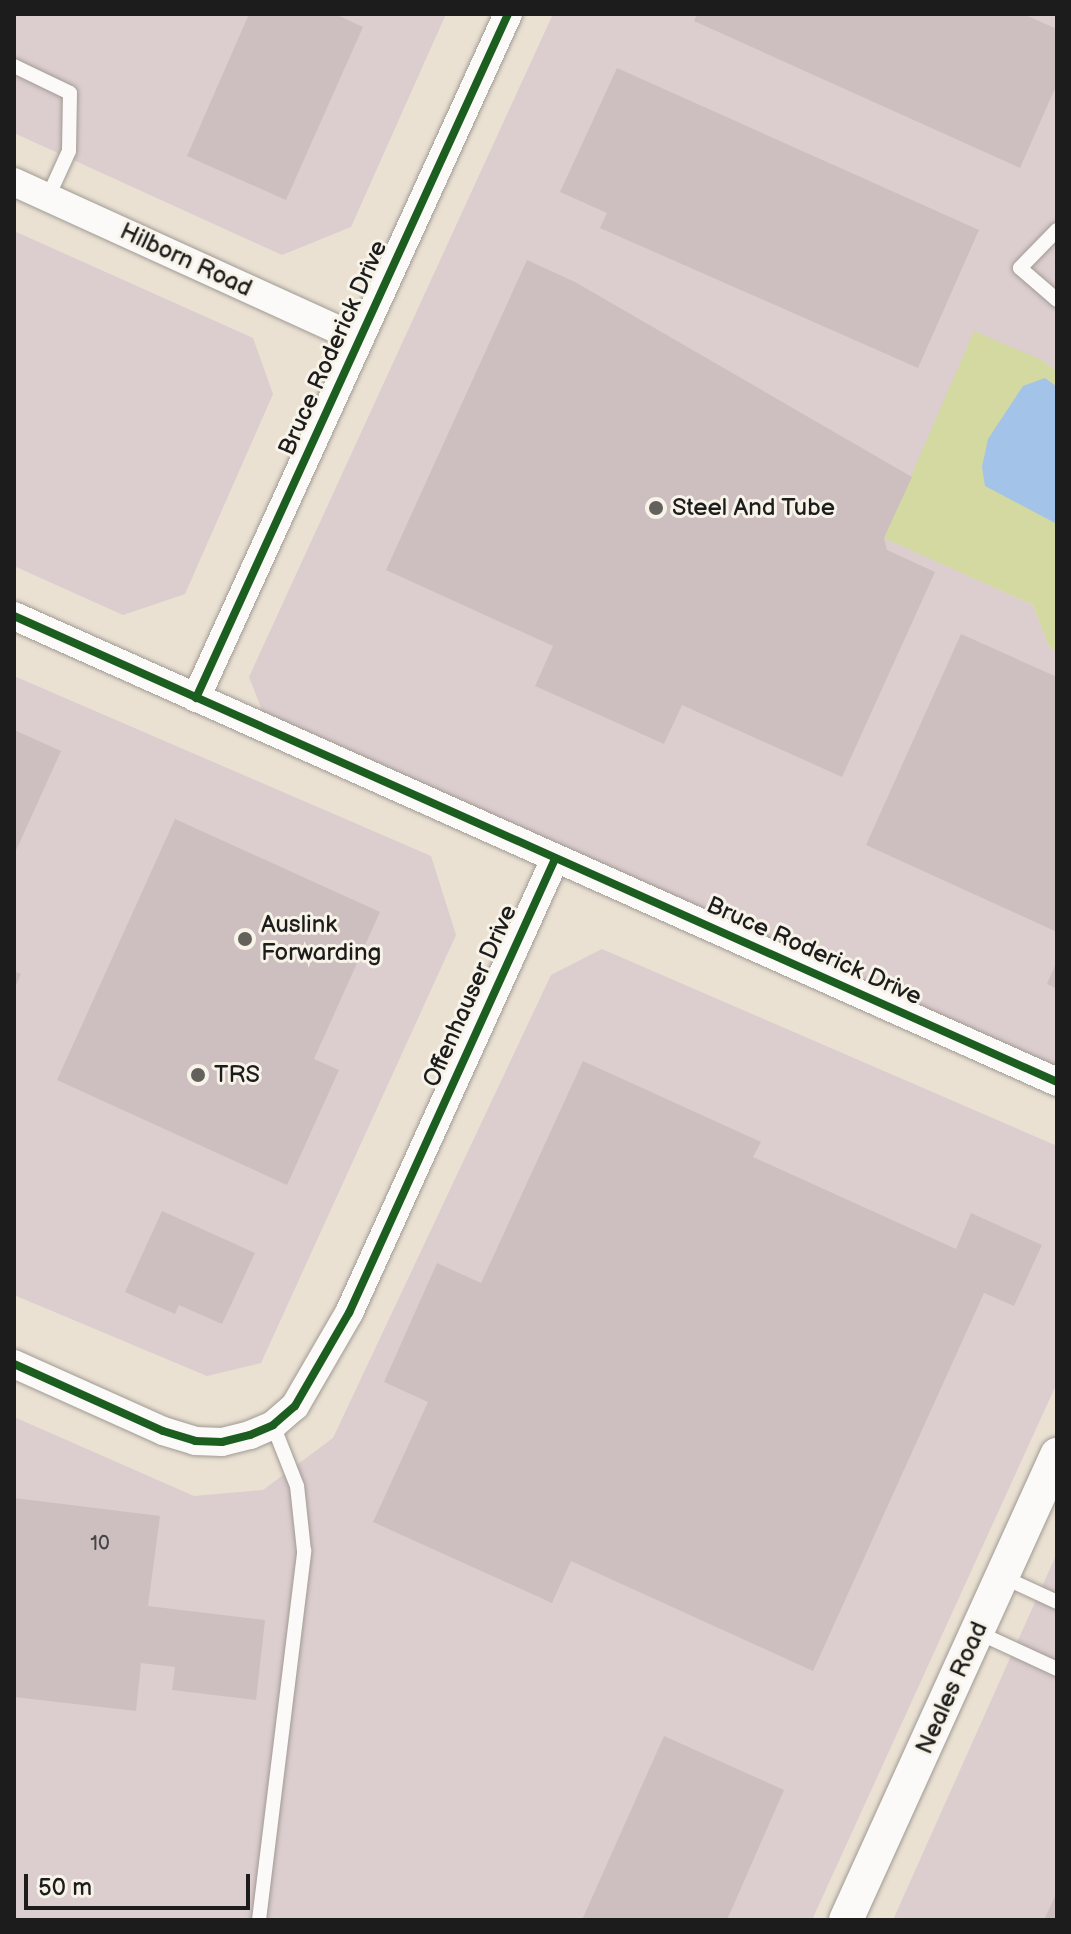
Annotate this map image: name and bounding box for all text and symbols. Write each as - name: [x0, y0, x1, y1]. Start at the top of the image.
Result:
- street label: Hilborn Road: [115, 217, 257, 303]
- street label: Bruce Roderick Drive: [273, 236, 393, 460]
- place label: Steel And Tube: [672, 494, 836, 522]
- marker: Steel And Tube: [647, 499, 665, 517]
- street label: Bruce Roderick Drive: [702, 891, 926, 1011]
- street label: Offenhauser Drive: [417, 901, 523, 1091]
- place label: Auslink Forwarding: [261, 911, 381, 967]
- marker: Auslink Forwarding: [236, 930, 254, 948]
- place label: TRS: [214, 1061, 260, 1089]
- marker: TRS: [189, 1066, 207, 1084]
- house number: 10: [90, 1532, 110, 1556]
- street label: Neales Road: [910, 1617, 994, 1759]
- scale bar: [28, 1858, 254, 1908]
- text: 50 m: [38, 1873, 92, 1902]

